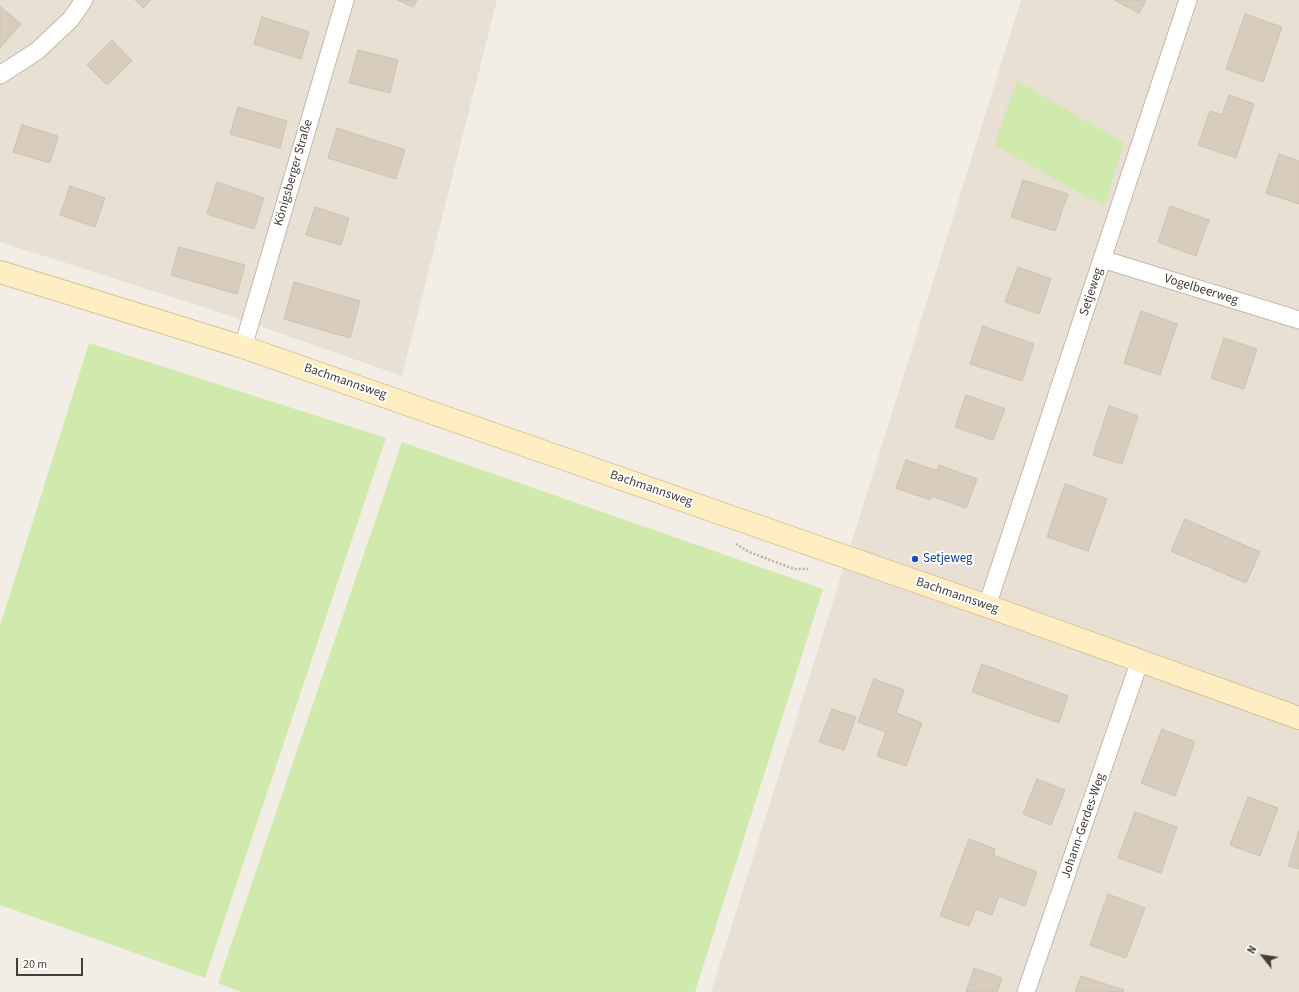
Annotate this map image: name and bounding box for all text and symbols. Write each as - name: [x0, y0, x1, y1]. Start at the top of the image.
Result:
- street label: Königsberger Straße: [271, 118, 317, 228]
- street label: Setjeweg: [1077, 266, 1107, 318]
- street label: Vogelbeerweg: [1162, 271, 1240, 309]
- street label: Bachmannsweg: [302, 361, 388, 403]
- street label: Bachmannsweg: [608, 468, 694, 510]
- place label: Setjeweg: [923, 551, 973, 567]
- marker: Setjeweg: [910, 554, 920, 564]
- street label: Bachmannsweg: [914, 575, 1000, 617]
- street label: Johann-Gerdes-Weg: [1059, 771, 1109, 881]
- north arrow: [1243, 936, 1283, 976]
- text: N: [1244, 943, 1260, 957]
- scale bar: [18, 950, 85, 976]
- text: 20 m: [23, 956, 47, 973]

